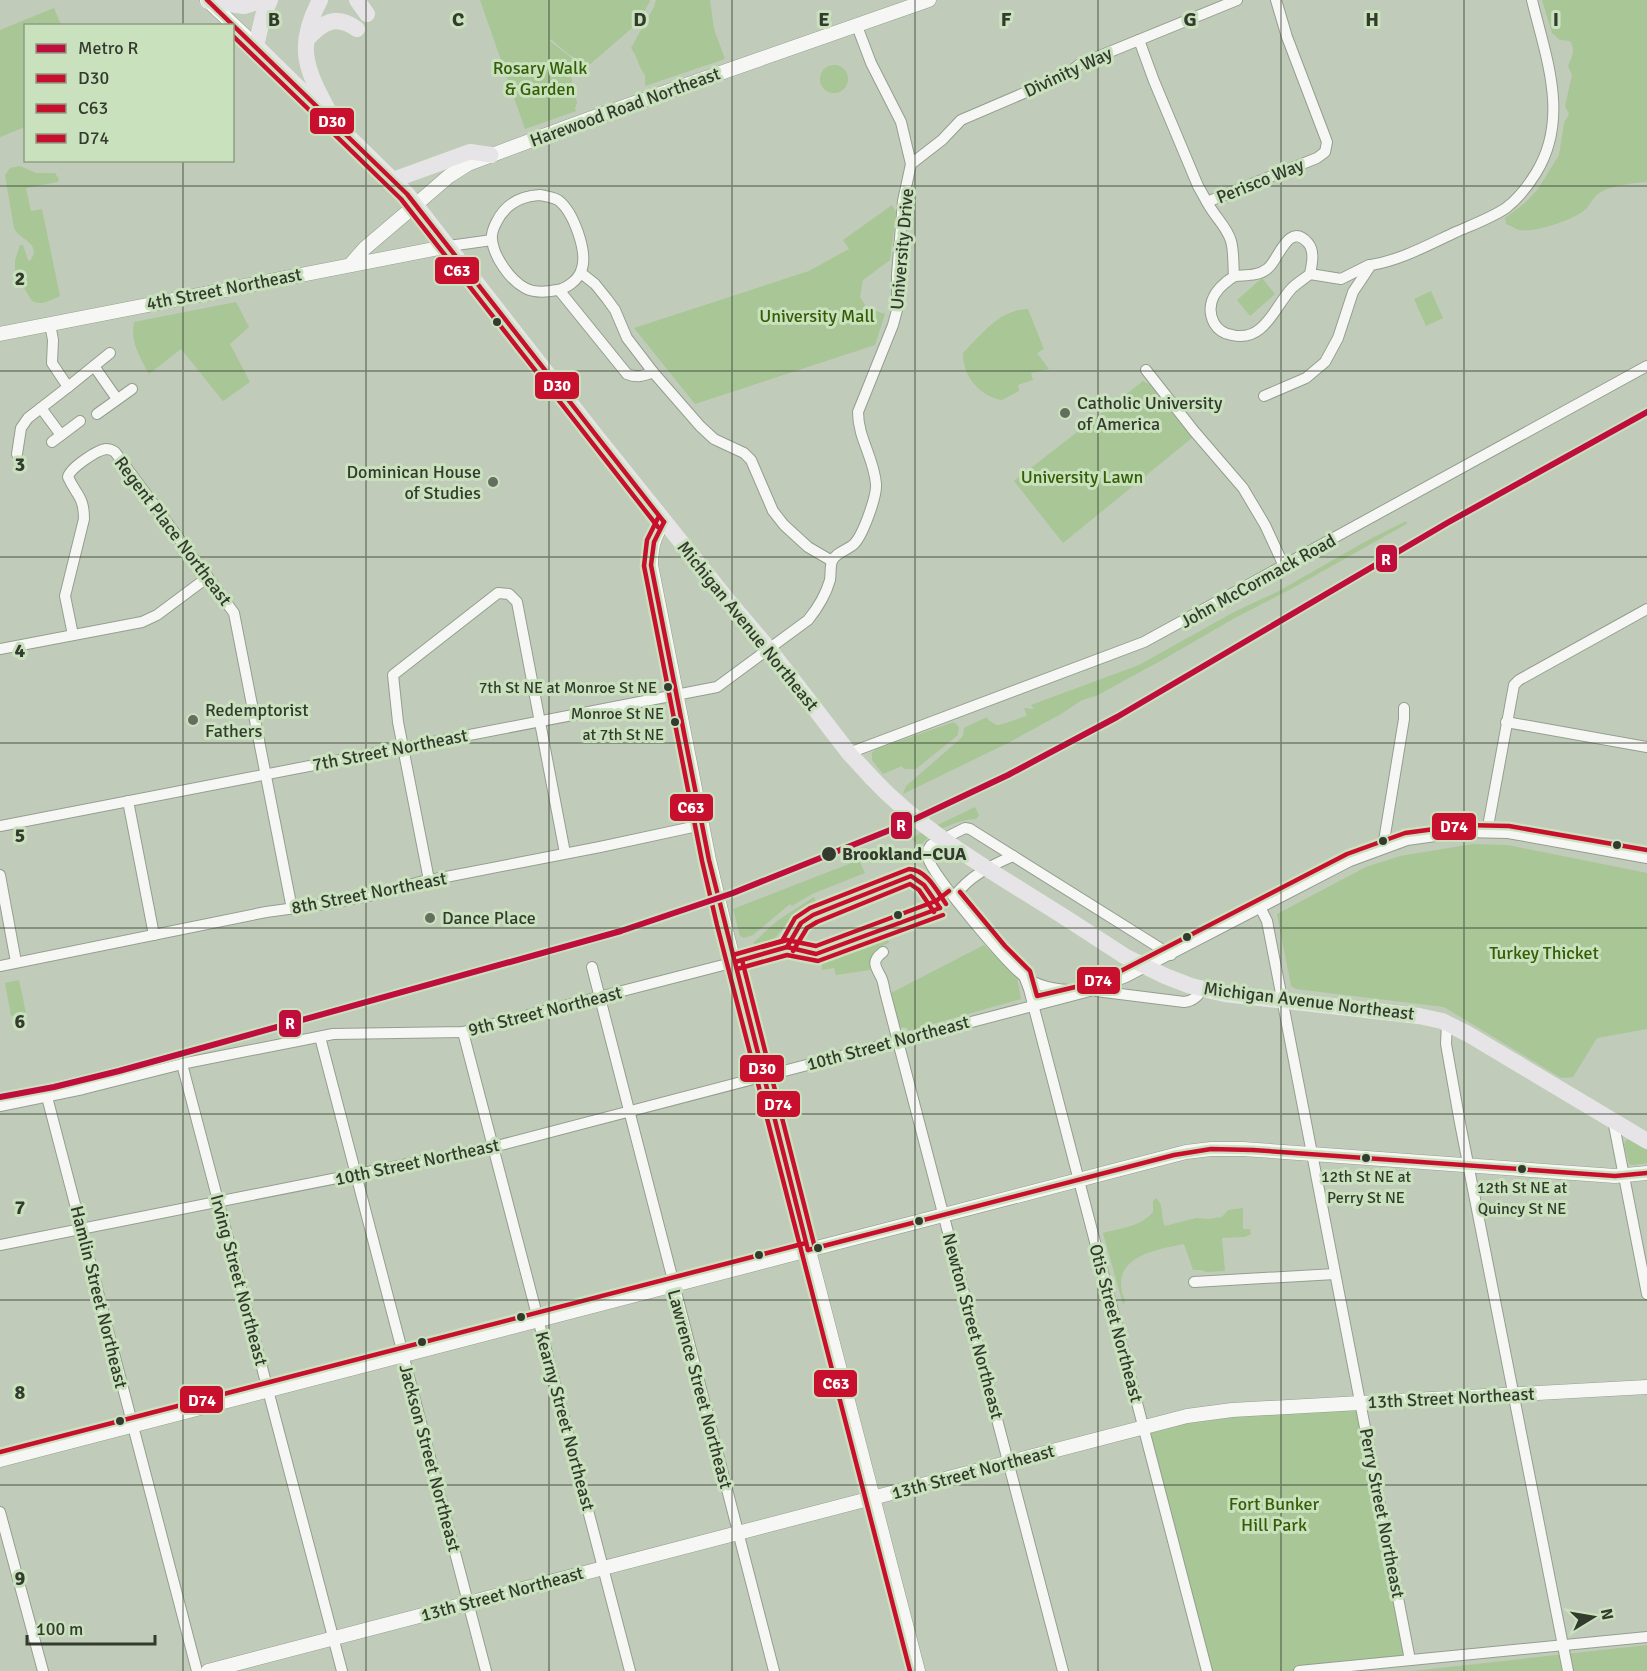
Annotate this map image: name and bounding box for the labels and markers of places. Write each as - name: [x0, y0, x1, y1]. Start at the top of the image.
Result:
- unlabelled marker: [491, 316, 503, 328]
- place label: Catholic University of America: [1077, 392, 1223, 435]
- marker: Catholic University of America: [1058, 406, 1072, 420]
- place label: Dominican House of Studies: [346, 461, 481, 504]
- marker: Dominican House of Studies: [486, 475, 500, 489]
- place label: 7th St NE at Monroe St NE: [479, 678, 657, 698]
- marker: 7th St NE at Monroe St NE: [662, 681, 674, 693]
- place label: Redemptorist Fathers: [205, 699, 309, 742]
- place label: Monroe St NE at 7th St NE: [571, 704, 664, 745]
- marker: Redemptorist Fathers: [186, 713, 200, 727]
- marker: Monroe St NE at 7th St NE: [669, 716, 681, 728]
- unlabelled marker: [1377, 835, 1389, 847]
- unlabelled marker: [1611, 839, 1623, 851]
- place label: Brookland–CUA: [842, 843, 967, 865]
- marker: Brookland–CUA: [820, 845, 838, 863]
- place label: Dance Place: [442, 907, 536, 929]
- unlabelled marker: [892, 909, 904, 921]
- marker: Dance Place: [423, 911, 437, 925]
- unlabelled marker: [1181, 931, 1193, 943]
- marker: 12th St NE at Perry St NE: [1360, 1152, 1372, 1164]
- marker: 12th St NE at Quincy St NE: [1516, 1163, 1528, 1175]
- place label: 12th St NE at Perry St NE: [1321, 1167, 1411, 1208]
- place label: 12th St NE at Quincy St NE: [1477, 1178, 1567, 1219]
- unlabelled marker: [913, 1215, 925, 1227]
- unlabelled marker: [812, 1242, 824, 1254]
- unlabelled marker: [753, 1249, 765, 1261]
- unlabelled marker: [515, 1311, 527, 1323]
- unlabelled marker: [416, 1336, 428, 1348]
- unlabelled marker: [114, 1415, 126, 1427]

